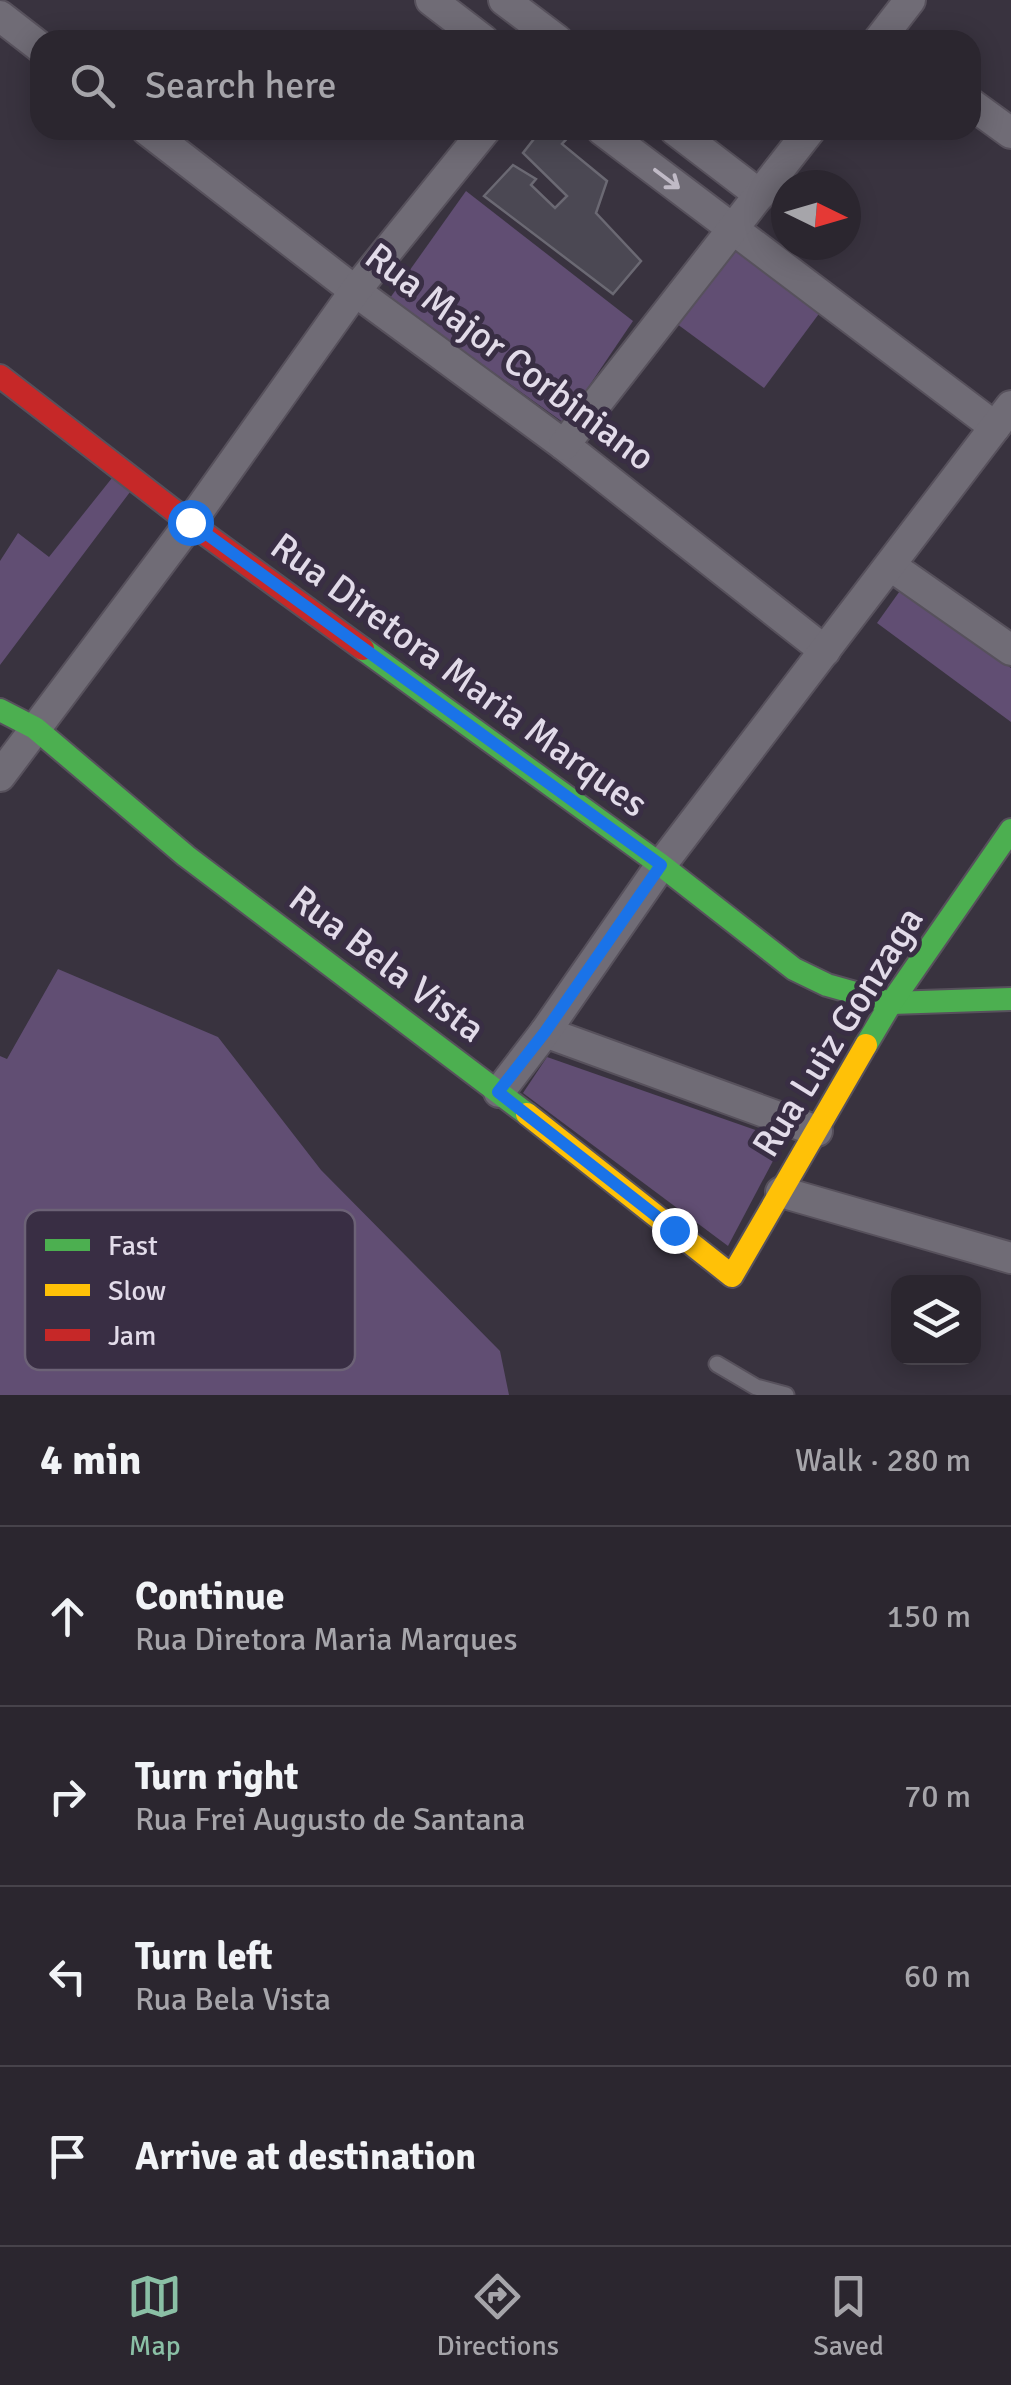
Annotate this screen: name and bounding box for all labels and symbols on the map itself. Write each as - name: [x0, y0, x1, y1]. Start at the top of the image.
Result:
- one-way arrow: [653, 169, 680, 190]
- north arrow: [771, 170, 861, 260]
- street label: Rua Major Corbiniano: [356, 233, 664, 481]
- route start: [168, 500, 214, 546]
- street label: Rua Diretora Maria Marques: [261, 523, 657, 827]
- street label: Rua Bela Vista: [280, 875, 494, 1053]
- street label: Rua Luiz Gonzaga: [742, 898, 934, 1166]
- route end: [652, 1208, 698, 1254]
- legend: [25, 1210, 355, 1370]
- text: Fast: [108, 1229, 158, 1263]
- text: Slow: [108, 1274, 166, 1308]
- text: Jam: [108, 1319, 156, 1353]

